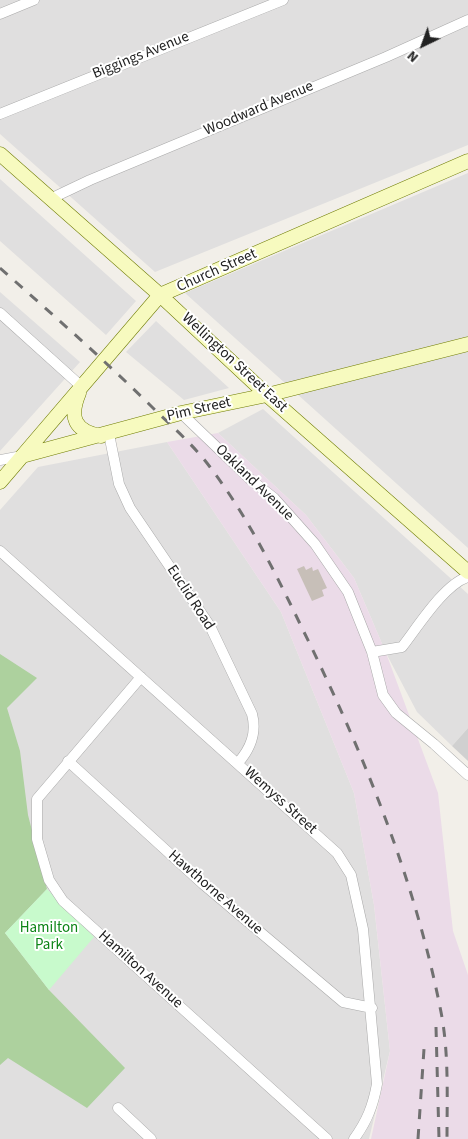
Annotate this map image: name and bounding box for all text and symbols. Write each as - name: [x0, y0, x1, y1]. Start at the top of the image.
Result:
- north arrow: [398, 20, 448, 70]
- street label: Biggings Avenue: [90, 28, 192, 84]
- text: N: [403, 46, 423, 67]
- street label: Woodward Avenue: [202, 78, 316, 140]
- street label: Church Street: [174, 245, 260, 297]
- street label: Wellington Street East: [178, 309, 290, 417]
- street label: Pim Street: [165, 394, 233, 426]
- street label: Oakland Avenue: [211, 441, 297, 525]
- street label: Euclid Road: [162, 562, 218, 634]
- street label: Wemyss Street: [240, 764, 320, 838]
- street label: Hawthorne Avenue: [164, 847, 266, 939]
- park label: Hamilton Park: [20, 920, 78, 955]
- street label: Hamilton Avenue: [94, 927, 186, 1013]

